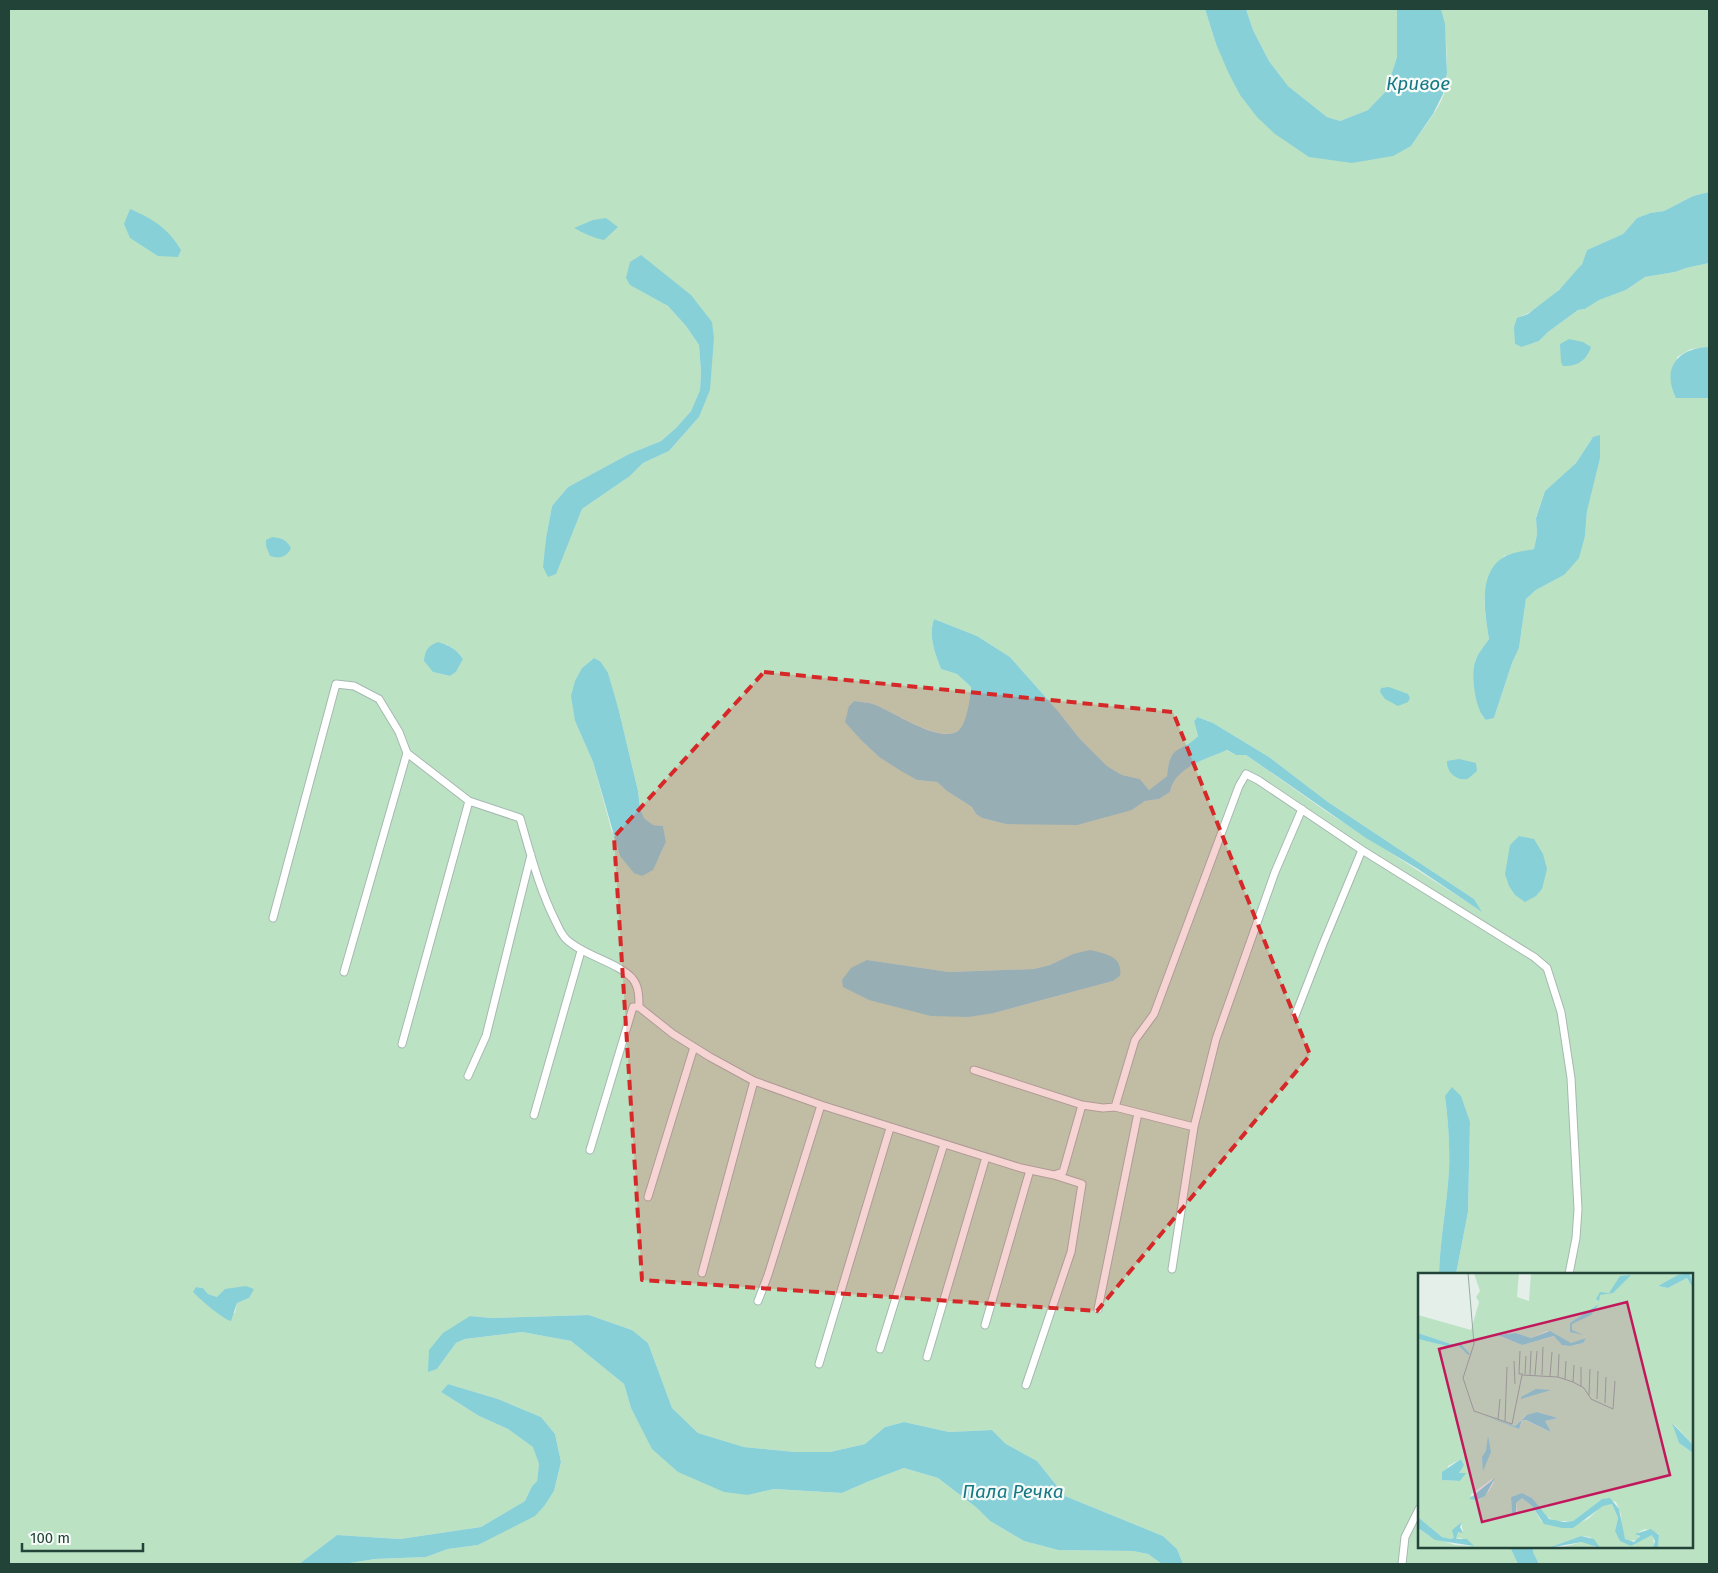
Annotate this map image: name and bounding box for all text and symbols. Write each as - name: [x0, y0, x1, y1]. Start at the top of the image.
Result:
- water label: Кривое: [1386, 72, 1450, 95]
- inset map: [1418, 1273, 1693, 1548]
- water label: Пала Речка: [962, 1480, 1064, 1503]
- scale bar: [22, 1520, 144, 1552]
- text: 100 m: [30, 1529, 70, 1547]

